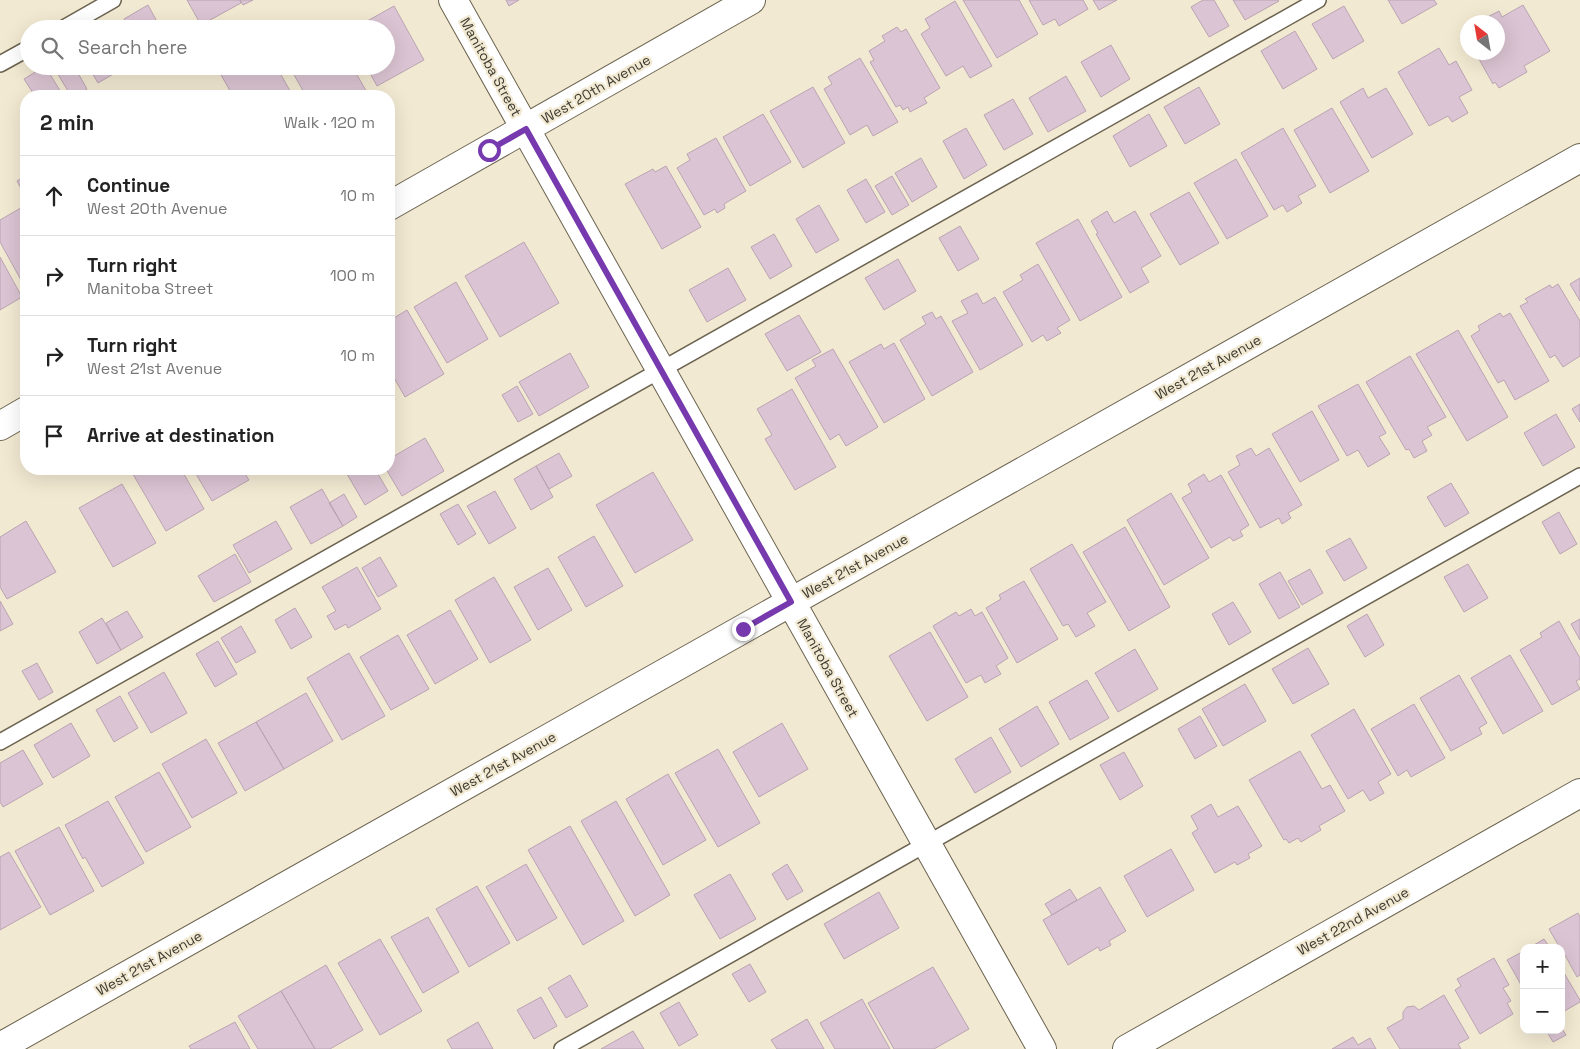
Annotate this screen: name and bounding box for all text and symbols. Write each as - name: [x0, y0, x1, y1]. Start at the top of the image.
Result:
- street label: Manitoba Street: [456, 14, 526, 120]
- north arrow: [1460, 15, 1505, 60]
- search box: [20, 20, 395, 75]
- icon: search: [38, 34, 66, 62]
- text: Search here: [78, 35, 188, 60]
- street label: West 20th Avenue: [538, 50, 654, 128]
- text: 2 min: [40, 109, 94, 136]
- text: Walk · 120 m: [284, 112, 375, 133]
- route start: [478, 139, 501, 162]
- text: Continue: [87, 173, 170, 198]
- icon: ahead: [40, 182, 68, 210]
- text: 10 m: [340, 185, 375, 206]
- text: West 20th Avenue: [87, 198, 227, 219]
- text: Turn right: [87, 253, 177, 278]
- icon: right: [40, 262, 68, 290]
- text: 100 m: [330, 265, 375, 286]
- text: Manitoba Street: [87, 278, 213, 299]
- street label: West 21st Avenue: [1152, 330, 1264, 404]
- text: Turn right: [87, 333, 177, 358]
- icon: right: [40, 342, 68, 370]
- text: 10 m: [340, 345, 375, 366]
- text: West 21st Avenue: [87, 358, 222, 379]
- icon: arrive: [40, 422, 68, 450]
- text: Arrive at destination: [87, 423, 275, 448]
- street label: West 21st Avenue: [799, 529, 911, 603]
- street label: Manitoba Street: [793, 615, 863, 721]
- route end: [732, 618, 755, 641]
- street label: West 21st Avenue: [447, 727, 559, 801]
- street label: West 22nd Avenue: [1294, 883, 1412, 959]
- street label: West 21st Avenue: [93, 926, 205, 1000]
- map controls: [1520, 944, 1565, 1034]
- button: +: [1520, 944, 1565, 989]
- button: −: [1520, 989, 1565, 1034]

